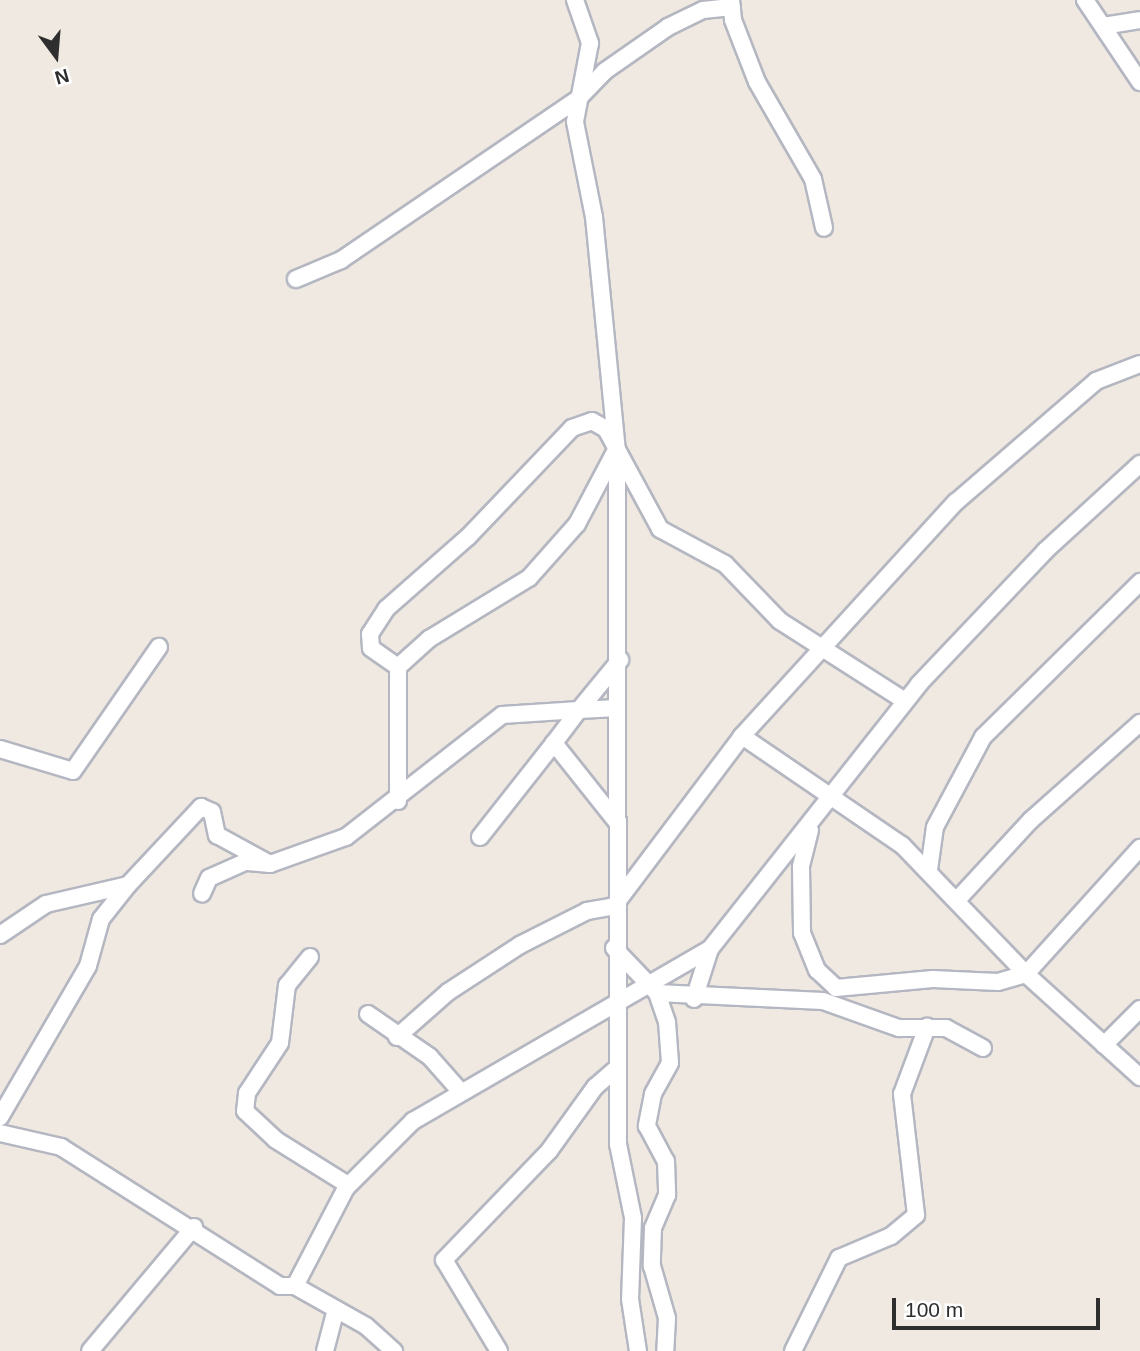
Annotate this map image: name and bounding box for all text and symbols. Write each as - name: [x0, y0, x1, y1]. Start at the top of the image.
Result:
- north arrow: [21, 21, 91, 91]
- text: N: [52, 65, 71, 89]
- scale bar: [895, 1284, 1103, 1328]
- text: 100 m: [905, 1298, 963, 1321]

